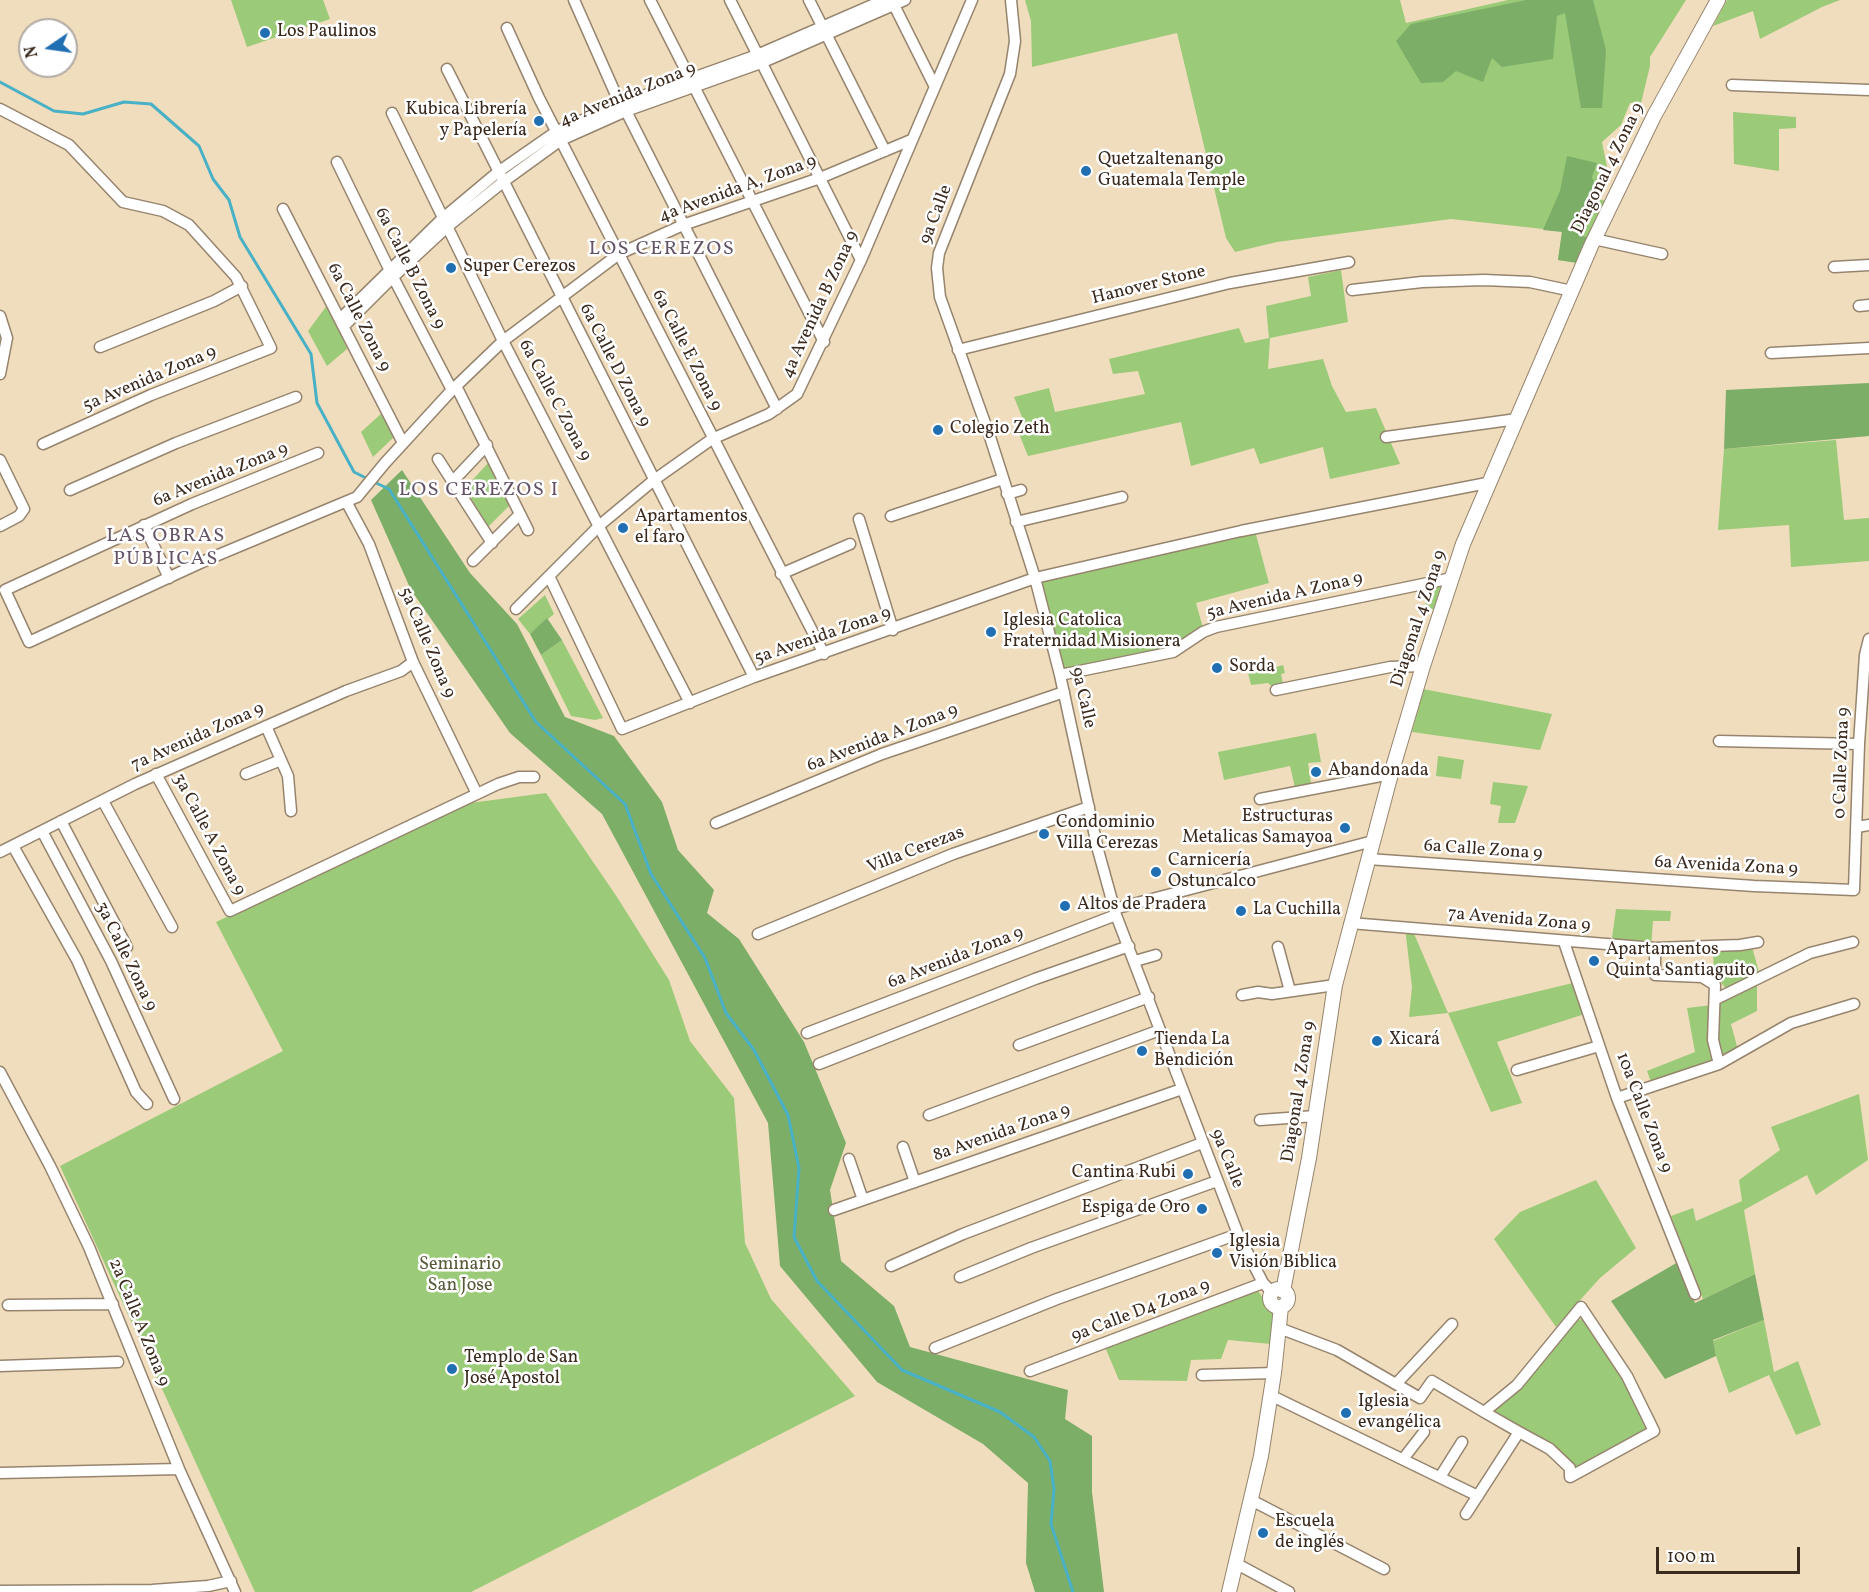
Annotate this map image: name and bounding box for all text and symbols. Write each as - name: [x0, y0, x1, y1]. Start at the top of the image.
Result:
- north arrow: [18, 18, 78, 78]
- place label: Los Paulinos: [277, 22, 376, 44]
- marker: Los Paulinos: [258, 26, 272, 40]
- text: N: [20, 43, 44, 60]
- street label: 4a Avenida Zona 9: [557, 59, 699, 133]
- place label: Kubica Librería y Papelería: [405, 100, 527, 142]
- street label: Diagonal 4 Zona 9: [1568, 100, 1650, 238]
- marker: Kubica Librería y Papelería: [532, 114, 546, 128]
- place label: Quetzaltenango Guatemala Temple: [1098, 150, 1245, 192]
- street label: 4a Avenida A, Zona 9: [656, 151, 820, 229]
- marker: Quetzaltenango Guatemala Temple: [1079, 164, 1093, 178]
- street label: 9a Calle: [916, 182, 958, 248]
- street label: 6a Calle B Zona 9: [369, 205, 449, 333]
- street label: 4a Avenida B Zona 9: [777, 228, 865, 382]
- district label: LOS CEREZOS: [589, 238, 735, 262]
- place label: Super Cerezos: [463, 257, 576, 279]
- street label: 6a Calle Zona 9: [321, 260, 395, 376]
- marker: Super Cerezos: [444, 261, 458, 275]
- street label: Hanover Stone: [1090, 261, 1208, 311]
- street label: 6a Calle E Zona 9: [646, 287, 726, 415]
- street label: 6a Calle D Zona 9: [574, 301, 654, 431]
- street label: 6a Calle C Zona 9: [513, 337, 595, 465]
- street label: 5a Avenida Zona 9: [80, 342, 220, 418]
- place label: Colegio Zeth: [950, 419, 1050, 441]
- marker: Colegio Zeth: [931, 423, 945, 437]
- street label: 6a Avenida Zona 9: [150, 439, 292, 513]
- district label: LOS CEREZOS I: [399, 479, 559, 503]
- place label: Apartamentos el faro: [635, 507, 748, 550]
- marker: Apartamentos el faro: [616, 521, 630, 535]
- district label: LAS OBRAS PÚBLICAS: [106, 525, 226, 572]
- street label: Diagonal 4 Zona 9: [1388, 548, 1452, 690]
- street label: 5a Avenida A Zona 9: [1205, 569, 1365, 625]
- street label: 5a Calle Zona 9: [393, 584, 459, 702]
- street label: 5a Avenida Zona 9: [752, 603, 894, 671]
- place label: Iglesia Catolica Fraternidad Misionera: [1003, 611, 1181, 654]
- marker: Iglesia Catolica Fraternidad Misionera: [984, 625, 998, 639]
- place label: Sorda: [1229, 657, 1275, 679]
- marker: Sorda: [1210, 661, 1224, 675]
- street label: 9a Calle: [1065, 665, 1099, 731]
- street label: 7a Avenida Zona 9: [128, 699, 268, 777]
- street label: 6a Avenida A Zona 9: [805, 700, 961, 778]
- street label: 0 Calle Zona 9: [1830, 707, 1856, 819]
- place label: Abandonada: [1328, 761, 1429, 783]
- marker: Abandonada: [1309, 765, 1323, 779]
- street label: 3a Calle A Zona 9: [167, 770, 249, 900]
- place label: Estructuras Metalicas Samayoa: [1182, 807, 1333, 850]
- place label: Condominio Villa Cerezas: [1056, 813, 1158, 856]
- marker: Estructuras Metalicas Samayoa: [1338, 821, 1352, 835]
- street label: Villa Cerezas: [864, 823, 968, 879]
- marker: Condominio Villa Cerezas: [1037, 827, 1051, 841]
- street label: 6a Calle Zona 9: [1423, 836, 1543, 866]
- place label: Carnicería Ostuncalco: [1168, 851, 1256, 894]
- street label: 6a Avenida Zona 9: [1654, 852, 1798, 882]
- marker: Carnicería Ostuncalco: [1149, 865, 1163, 879]
- place label: Altos de Pradera: [1077, 895, 1207, 917]
- street label: 3a Calle Zona 9: [89, 899, 161, 1015]
- marker: Altos de Pradera: [1058, 899, 1072, 913]
- place label: La Cuchilla: [1253, 900, 1341, 922]
- marker: La Cuchilla: [1234, 904, 1248, 918]
- street label: 7a Avenida Zona 9: [1447, 904, 1591, 938]
- street label: 6a Avenida Zona 9: [885, 923, 1027, 995]
- place label: Apartamentos Quinta Santiaguito: [1606, 940, 1755, 982]
- marker: Apartamentos Quinta Santiaguito: [1587, 954, 1601, 968]
- street label: Diagonal 4 Zona 9: [1278, 1020, 1322, 1164]
- place label: Tienda La Bendición: [1154, 1030, 1234, 1072]
- place label: Xicará: [1389, 1030, 1440, 1052]
- marker: Xicará: [1370, 1034, 1384, 1048]
- marker: Tienda La Bendición: [1135, 1044, 1149, 1058]
- street label: 10a Calle Zona 9: [1610, 1050, 1676, 1176]
- street label: 8a Avenida Zona 9: [931, 1100, 1073, 1168]
- street label: 9a Calle: [1204, 1126, 1248, 1192]
- place label: Cantina Rubi: [1072, 1163, 1176, 1185]
- marker: Cantina Rubi: [1181, 1167, 1195, 1181]
- place label: Espiga de Oro: [1081, 1198, 1190, 1220]
- marker: Espiga de Oro: [1195, 1202, 1209, 1216]
- place label: Iglesia Visión Biblica: [1229, 1232, 1337, 1274]
- marker: Iglesia Visión Biblica: [1210, 1246, 1224, 1260]
- park label: Seminario San Jose: [419, 1255, 501, 1298]
- street label: 2a Calle A Zona 9: [103, 1256, 173, 1390]
- street label: 9a Calle D4 Zona 9: [1069, 1276, 1213, 1348]
- place label: Templo de San José Apostol: [464, 1348, 578, 1390]
- marker: Templo de San José Apostol: [445, 1362, 459, 1376]
- place label: Iglesia evangélica: [1358, 1392, 1441, 1434]
- marker: Iglesia evangélica: [1339, 1406, 1353, 1420]
- place label: Escuela de inglés: [1275, 1512, 1344, 1555]
- marker: Escuela de inglés: [1256, 1526, 1270, 1540]
- scale bar: [1659, 1535, 1803, 1573]
- text: 100 m: [1667, 1545, 1716, 1570]

